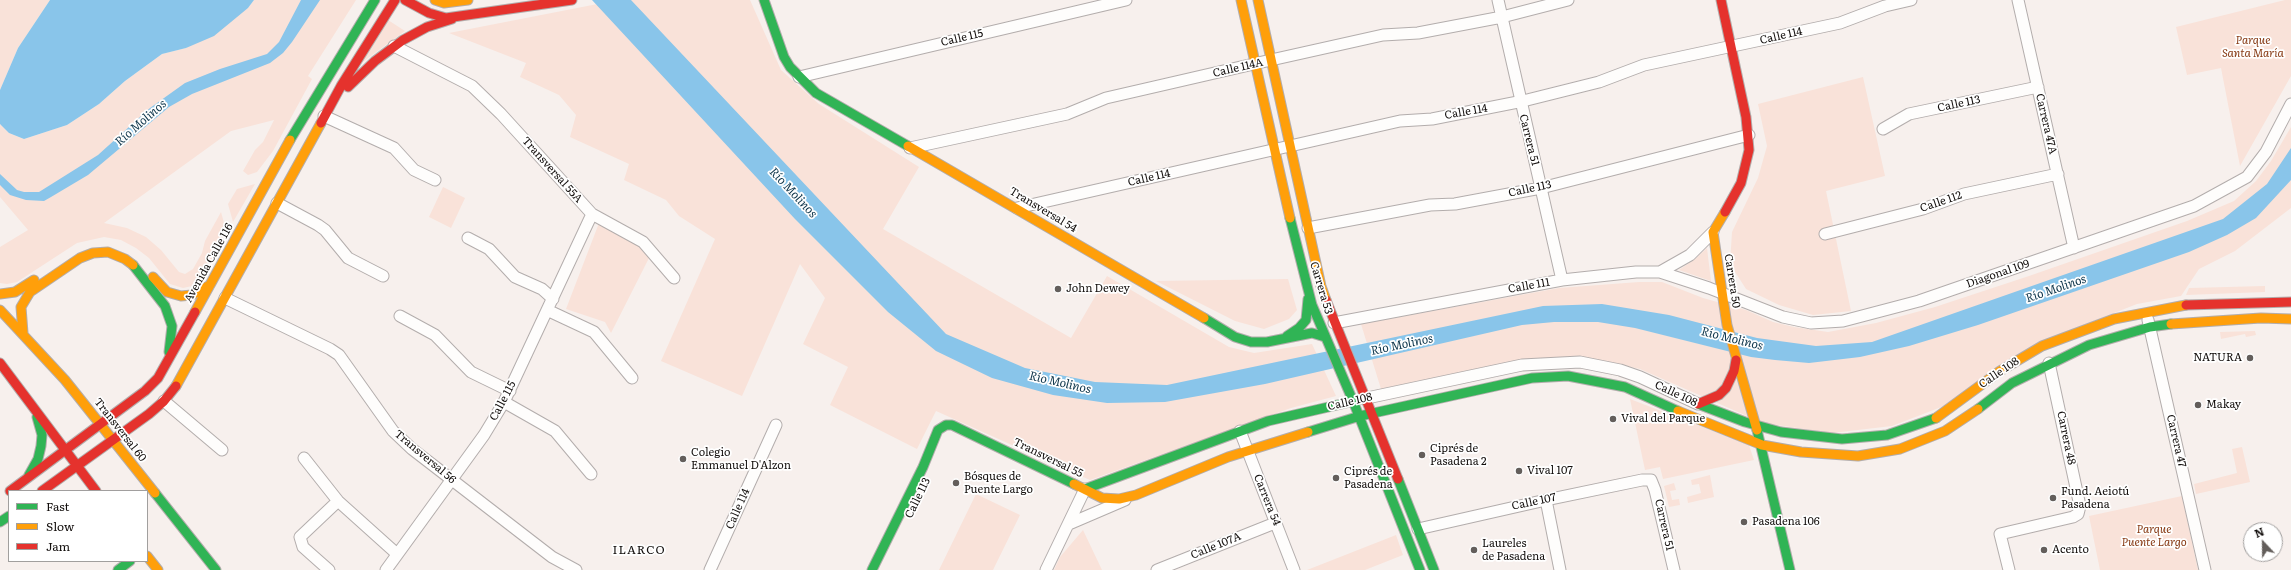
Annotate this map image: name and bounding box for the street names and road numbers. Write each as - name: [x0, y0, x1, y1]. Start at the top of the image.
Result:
- street label: Calle 114: [1758, 25, 1804, 47]
- street label: Calle 115: [939, 27, 985, 49]
- street label: Calle 114A: [1212, 56, 1264, 80]
- street label: Carrera 47A: [2033, 92, 2059, 156]
- street label: Calle 113: [1936, 93, 1982, 115]
- street label: Calle 114: [1444, 102, 1488, 122]
- street label: Carrera 51: [1516, 113, 1542, 167]
- street label: Transversal 55A: [519, 134, 585, 206]
- street label: Calle 114: [1126, 167, 1172, 189]
- street label: Calle 113: [1507, 178, 1553, 200]
- street label: Transversal 54: [1007, 185, 1079, 235]
- street label: Calle 112: [1918, 189, 1964, 215]
- street label: Avenida Calle 116: [182, 221, 236, 305]
- street label: Carrera 50: [1721, 253, 1743, 309]
- street label: Diagonal 109: [1965, 257, 2031, 291]
- street label: Carrera 53: [1307, 260, 1335, 316]
- street label: Calle 111: [1507, 276, 1551, 296]
- street label: Calle 108: [1976, 355, 2022, 391]
- street label: Calle 108: [1653, 378, 1699, 410]
- street label: Calle 115: [487, 379, 519, 423]
- street label: Calle 108: [1326, 390, 1374, 414]
- street label: Transversal 60: [91, 396, 149, 464]
- street label: Carrera 48: [2054, 410, 2078, 466]
- street label: Carrera 47: [2164, 413, 2188, 469]
- street label: Transversal 56: [392, 427, 458, 487]
- street label: Transversal 55: [1011, 435, 1085, 481]
- street label: Carrera 54: [1251, 472, 1283, 528]
- street label: Calle 113: [903, 476, 933, 520]
- street label: Calle 114: [723, 487, 753, 531]
- street label: Calle 107: [1511, 491, 1557, 513]
- street label: Carrera 51: [1652, 498, 1676, 552]
- street label: Calle 107A: [1189, 530, 1243, 562]

